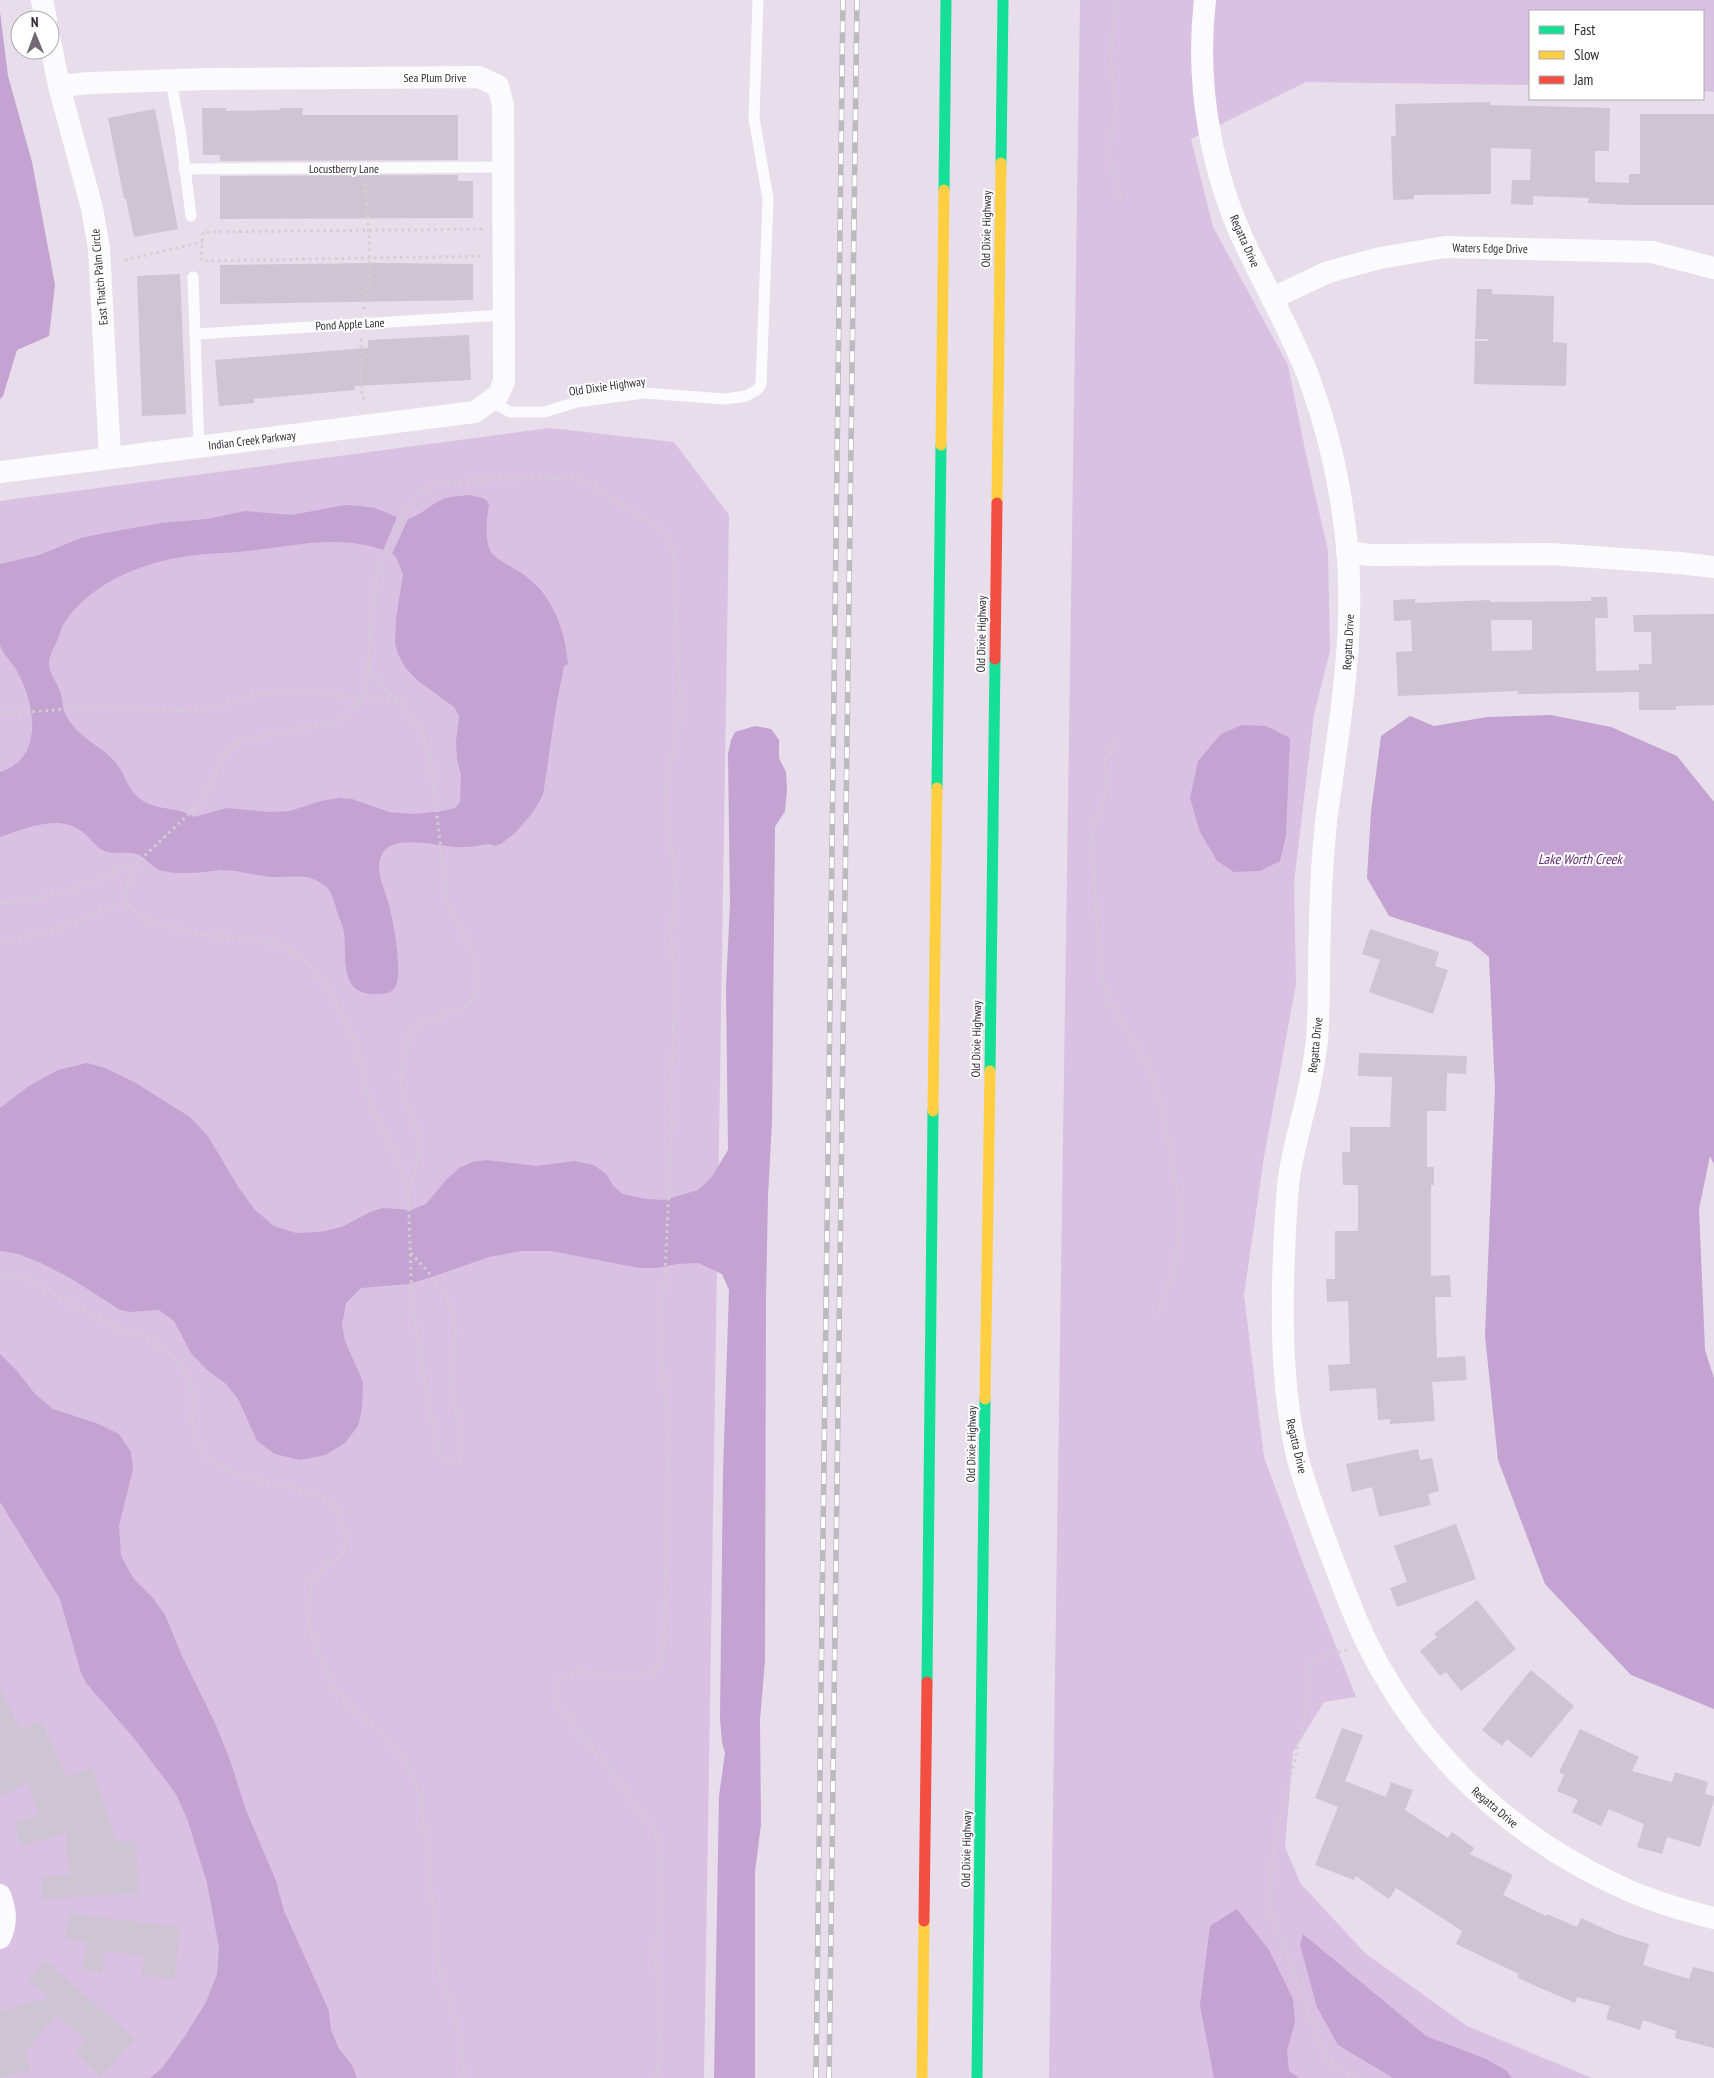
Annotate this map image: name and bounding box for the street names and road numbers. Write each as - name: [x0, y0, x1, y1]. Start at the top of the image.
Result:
- street label: Sea Plum Drive: [403, 70, 467, 85]
- street label: Locustberry Lane: [309, 161, 379, 176]
- street label: Old Dixie Highway: [978, 190, 994, 268]
- street label: Regatta Drive: [1227, 212, 1263, 270]
- street label: East Thatch Palm Circle: [87, 228, 111, 326]
- street label: Waters Edge Drive: [1452, 240, 1528, 256]
- street label: Pond Apple Lane: [315, 315, 385, 333]
- street label: Old Dixie Highway: [568, 373, 647, 399]
- street label: Indian Creek Parkway: [207, 427, 297, 453]
- street label: Old Dixie Highway: [973, 595, 989, 673]
- street label: Regatta Drive: [1339, 614, 1357, 670]
- street label: Old Dixie Highway: [968, 1000, 984, 1078]
- street label: Regatta Drive: [1305, 1016, 1325, 1074]
- street label: Old Dixie Highway: [963, 1405, 979, 1483]
- street label: Regatta Drive: [1283, 1417, 1311, 1475]
- street label: Regatta Drive: [1469, 1783, 1521, 1831]
- street label: Old Dixie Highway: [958, 1810, 974, 1888]

